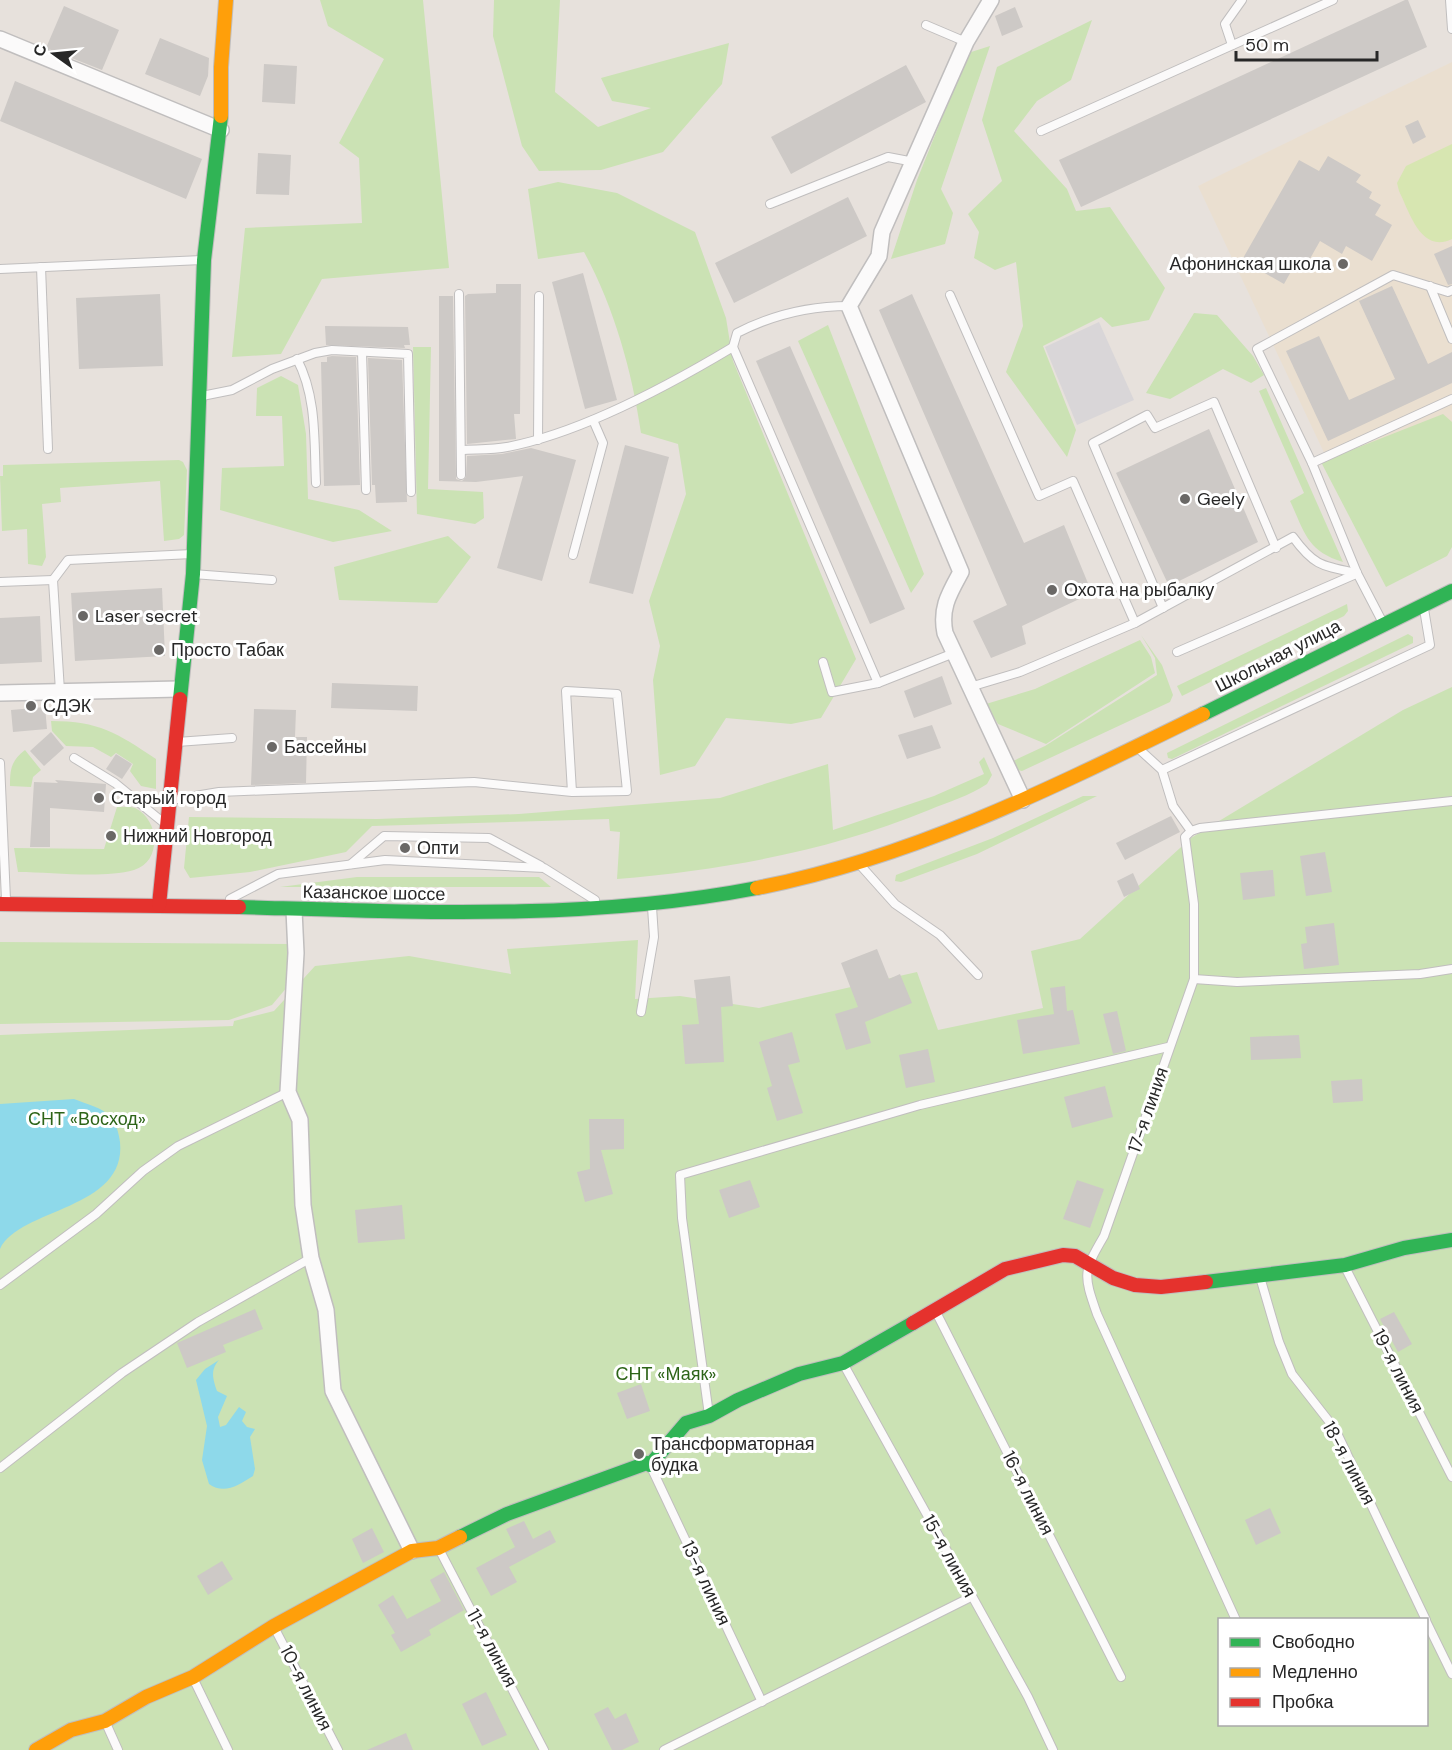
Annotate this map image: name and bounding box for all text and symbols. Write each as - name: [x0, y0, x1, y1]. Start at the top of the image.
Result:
- north arrow: [24, 24, 84, 84]
- scale bar: [1236, 24, 1377, 62]
- text: 50 m: [1245, 33, 1289, 57]
- text: С: [28, 42, 52, 59]
- place label: Афонинская школа: [1170, 252, 1332, 276]
- marker: Афонинская школа: [1336, 257, 1350, 271]
- place label: Geely: [1197, 487, 1245, 511]
- marker: Geely: [1178, 492, 1192, 506]
- place label: Охота на рыбалку: [1064, 578, 1214, 602]
- marker: Охота на рыбалку: [1045, 583, 1059, 597]
- place label: Laser secret: [95, 604, 198, 628]
- marker: Laser secret: [76, 609, 90, 623]
- street label: Школьная улица: [1211, 614, 1346, 698]
- place label: Просто Табак: [171, 638, 284, 662]
- marker: Просто Табак: [152, 643, 166, 657]
- place label: СДЭК: [43, 694, 92, 718]
- marker: СДЭК: [24, 699, 38, 713]
- place label: Бассейны: [284, 735, 367, 759]
- marker: Бассейны: [265, 740, 279, 754]
- place label: Старый город: [111, 786, 227, 810]
- marker: Старый город: [92, 791, 106, 805]
- place label: Нижний Новгород: [123, 824, 272, 848]
- marker: Нижний Новгород: [104, 829, 118, 843]
- place label: Опти: [417, 836, 459, 860]
- marker: Опти: [398, 841, 412, 855]
- street label: Казанское шоссе: [302, 880, 446, 906]
- street label: 17-я линия: [1122, 1064, 1174, 1156]
- park label: СНТ «Восход»: [28, 1107, 146, 1131]
- street label: 19-я линия: [1367, 1325, 1429, 1417]
- park label: СНТ «Маяк»: [616, 1362, 716, 1386]
- street label: 18-я линия: [1317, 1417, 1381, 1509]
- place label: Трансформаторная будка: [651, 1432, 815, 1477]
- marker: Трансформаторная будка: [632, 1447, 646, 1461]
- street label: 16-я линия: [997, 1447, 1059, 1539]
- street label: 15-я линия: [916, 1510, 982, 1602]
- street label: 13-я линия: [676, 1537, 736, 1629]
- street label: 11-я линия: [461, 1604, 523, 1692]
- legend: [1218, 1618, 1428, 1726]
- text: Свободно: [1272, 1630, 1355, 1654]
- street label: 10-я линия: [274, 1641, 338, 1735]
- text: Медленно: [1272, 1660, 1358, 1684]
- text: Пробка: [1272, 1690, 1335, 1714]

